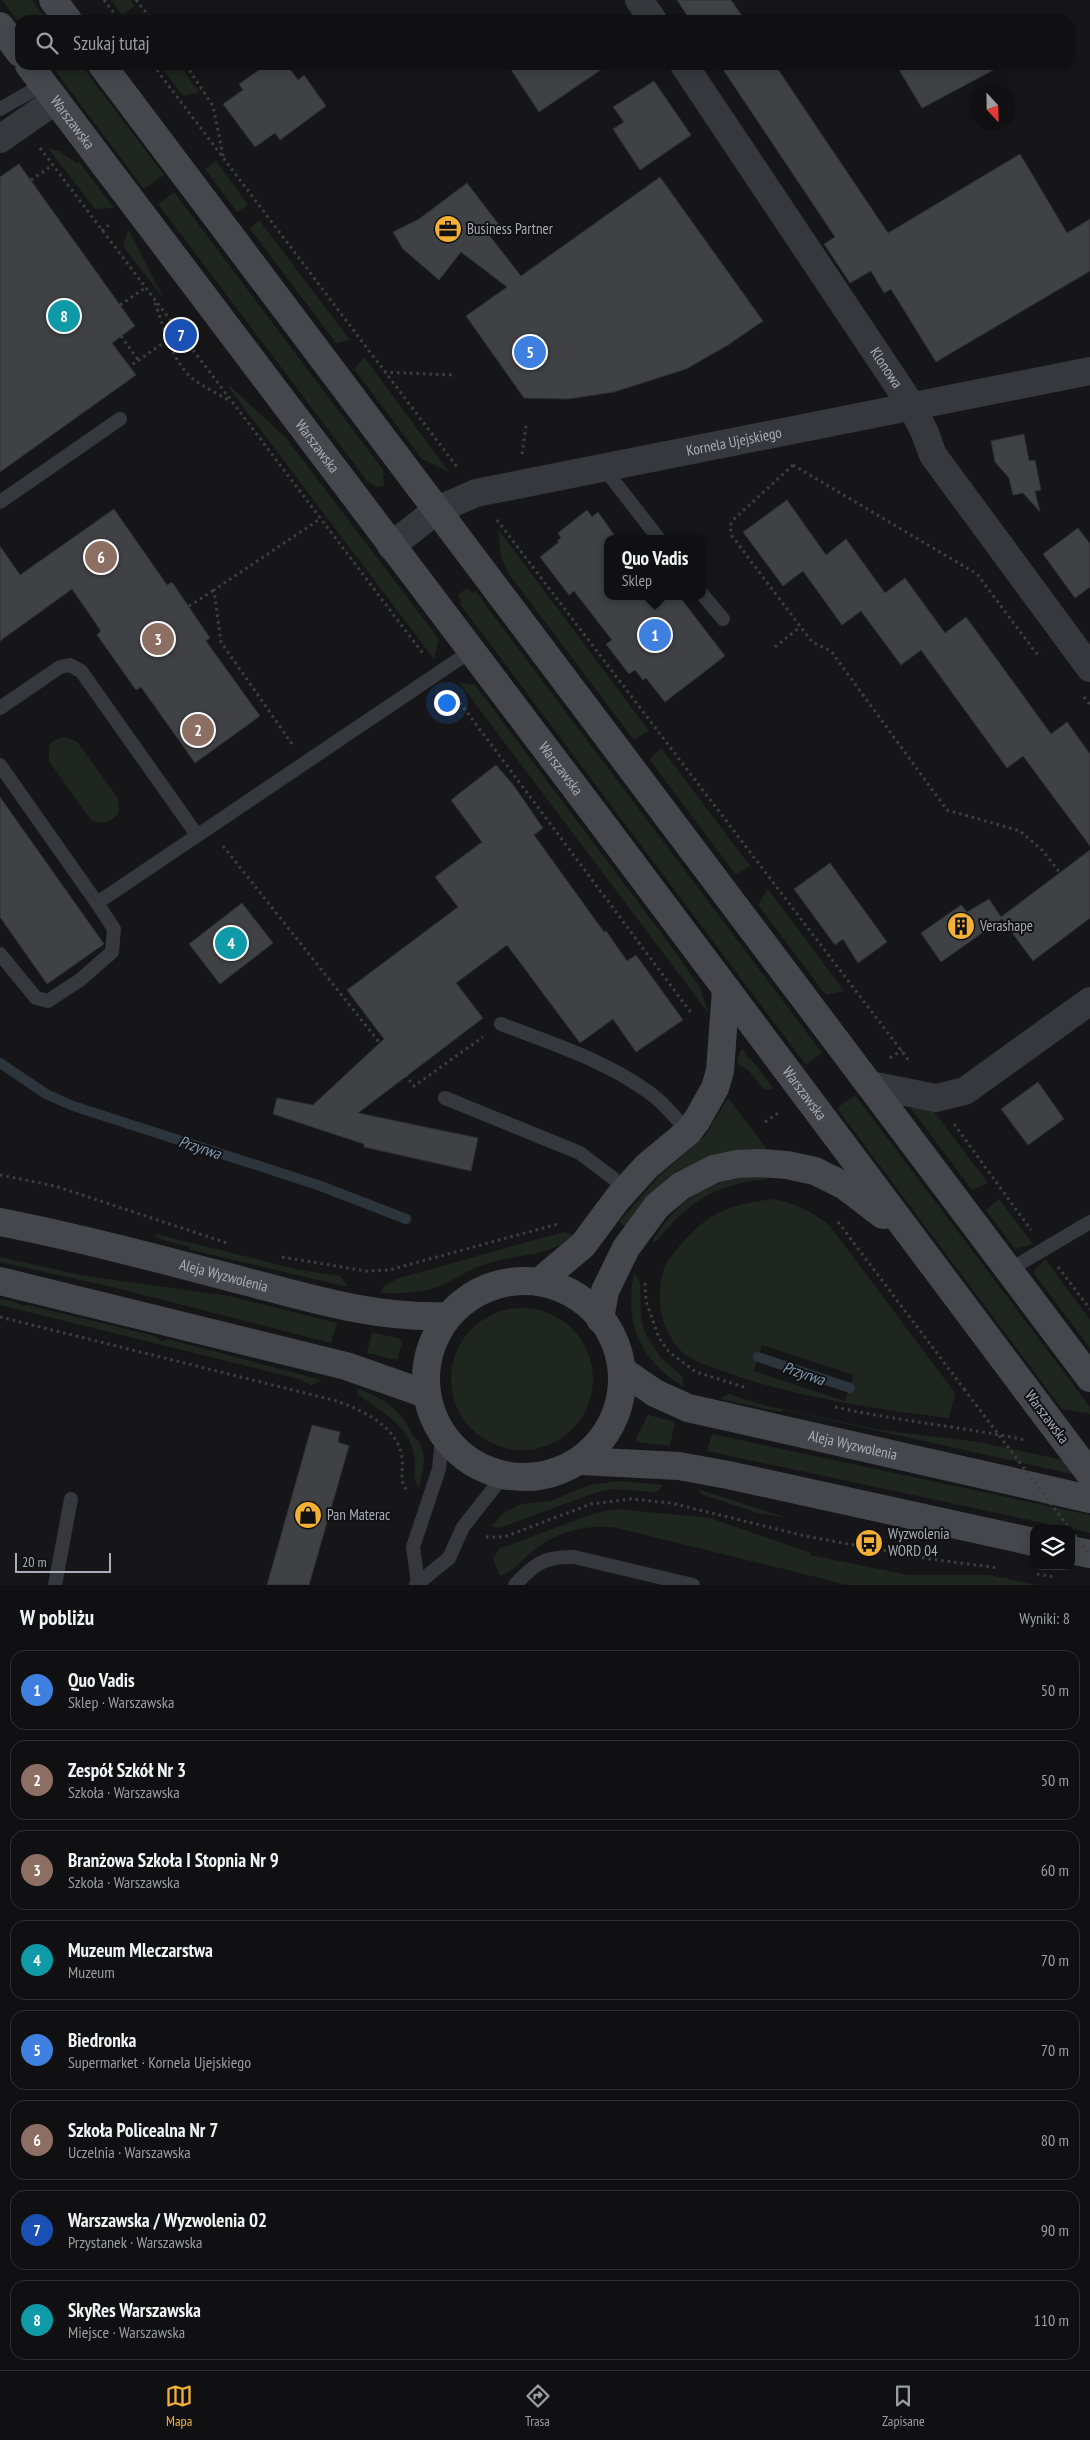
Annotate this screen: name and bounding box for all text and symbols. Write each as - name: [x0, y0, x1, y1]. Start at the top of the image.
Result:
- search box: [15, 15, 1075, 70]
- icon: search: [33, 29, 61, 57]
- text: Szukaj tutaj: [73, 31, 150, 55]
- north arrow: [970, 85, 1015, 130]
- street label: Warszawska: [47, 92, 99, 153]
- office icon: Business Partner: [433, 214, 463, 244]
- place label: Business Partner: [467, 219, 554, 238]
- pin: 8: [48, 297, 80, 335]
- pin: 7: [165, 316, 197, 354]
- pin: 5: [514, 333, 546, 371]
- street label: Klonowa: [866, 343, 907, 392]
- street label: Warszawska: [291, 416, 344, 477]
- street label: Kornela Ujejskiego: [685, 423, 783, 460]
- popup: [604, 535, 706, 600]
- pin: 6: [85, 538, 117, 576]
- text: Quo Vadis: [622, 546, 688, 570]
- text: Sklep: [622, 570, 652, 590]
- pin: 1: [639, 616, 671, 654]
- pin: 3: [142, 620, 174, 658]
- your location: [434, 690, 460, 716]
- pin: 2: [182, 711, 214, 749]
- street label: Warszawska: [535, 738, 587, 799]
- building icon: Verashape: [946, 911, 976, 941]
- place label: Verashape: [979, 916, 1033, 935]
- pin: 4: [215, 924, 247, 962]
- street label: Warszawska: [779, 1063, 831, 1124]
- water label: Przyrwa: [176, 1131, 225, 1164]
- street label: Aleja Wyzwolenia: [177, 1255, 270, 1296]
- water label: Przyrwa: [780, 1357, 829, 1390]
- street label: Warszawska: [1021, 1386, 1074, 1447]
- street label: Aleja Wyzwolenia: [807, 1426, 899, 1464]
- shop icon: Pan Materac: [293, 1500, 323, 1530]
- place label: Pan Materac: [327, 1505, 391, 1524]
- place label: Wyzwolenia WORD 04: [888, 1524, 950, 1560]
- map controls: [1030, 1525, 1075, 1570]
- button: layers: [1030, 1525, 1075, 1570]
- bus stop icon: Wyzwolenia WORD 04: [854, 1528, 884, 1558]
- scale bar: [15, 1550, 111, 1573]
- text: 20 m: [22, 1553, 47, 1571]
- text: W pobliżu: [20, 1604, 94, 1631]
- text: Wyniki: 8: [1019, 1608, 1070, 1628]
- text: Quo Vadis: [68, 1668, 135, 1692]
- text: 1: [33, 1680, 41, 1700]
- text: 50 m: [1041, 1680, 1069, 1700]
- text: Sklep · Warszawska: [68, 1692, 174, 1712]
- text: Zespół Szkół Nr 3: [68, 1758, 186, 1782]
- text: 2: [33, 1770, 41, 1790]
- text: 50 m: [1041, 1770, 1069, 1790]
- text: Szkoła · Warszawska: [68, 1782, 180, 1802]
- text: Branżowa Szkoła I Stopnia Nr 9: [68, 1848, 279, 1872]
- text: 3: [33, 1860, 41, 1880]
- text: 60 m: [1041, 1860, 1069, 1880]
- text: Szkoła · Warszawska: [68, 1872, 180, 1892]
- text: Muzeum Mleczarstwa: [68, 1938, 213, 1962]
- text: 4: [33, 1950, 41, 1970]
- text: 70 m: [1041, 1950, 1069, 1970]
- text: Muzeum: [68, 1962, 115, 1982]
- text: Biedronka: [68, 2028, 136, 2052]
- text: 5: [33, 2040, 41, 2060]
- text: 70 m: [1041, 2040, 1069, 2060]
- text: Supermarket · Kornela Ujejskiego: [68, 2052, 251, 2072]
- text: Szkoła Policealna Nr 7: [68, 2118, 218, 2142]
- text: 6: [33, 2130, 41, 2150]
- text: 80 m: [1041, 2130, 1069, 2150]
- text: Uczelnia · Warszawska: [68, 2142, 191, 2162]
- text: Warszawska / Wyzwolenia 02: [68, 2208, 267, 2232]
- text: 7: [33, 2220, 41, 2240]
- text: 90 m: [1041, 2220, 1069, 2240]
- text: Przystanek · Warszawska: [68, 2232, 202, 2252]
- text: SkyRes Warszawska: [68, 2298, 201, 2322]
- text: 8: [33, 2310, 41, 2330]
- text: 110 m: [1034, 2310, 1069, 2330]
- text: Miejsce · Warszawska: [68, 2322, 185, 2342]
- tab: Mapa: [165, 2382, 193, 2430]
- tab: Trasa: [524, 2382, 552, 2430]
- tab: Zapisane: [882, 2382, 925, 2430]

